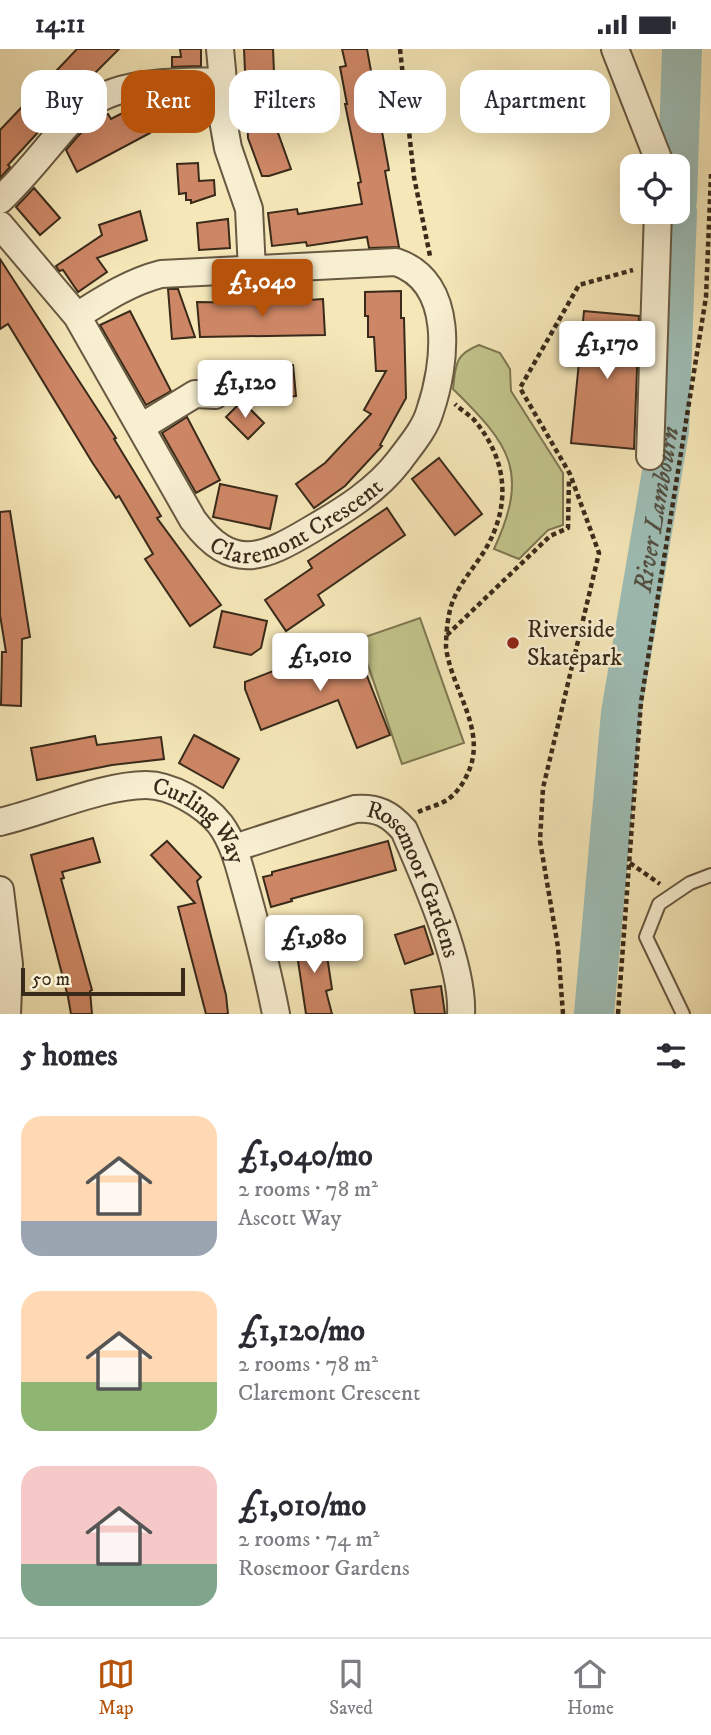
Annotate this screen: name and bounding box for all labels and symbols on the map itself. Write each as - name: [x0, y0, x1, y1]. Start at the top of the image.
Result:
- pin: £1,040: [205, 259, 319, 319]
- pin: £1,170: [550, 321, 664, 381]
- pin: £1,120: [188, 361, 302, 420]
- water label: River Lambourn: [627, 424, 688, 596]
- street label: Claremont Crescent: [203, 472, 390, 571]
- place label: Riverside Skatepark: [527, 615, 622, 673]
- pin: £1,010: [263, 633, 377, 693]
- marker: Riverside Skatepark: [505, 635, 521, 651]
- street label: Curling Way: [150, 771, 252, 868]
- street label: Rosemoor Gardens: [364, 795, 466, 961]
- pin: £1,980: [257, 915, 371, 975]
- scale bar: [21, 965, 186, 997]

